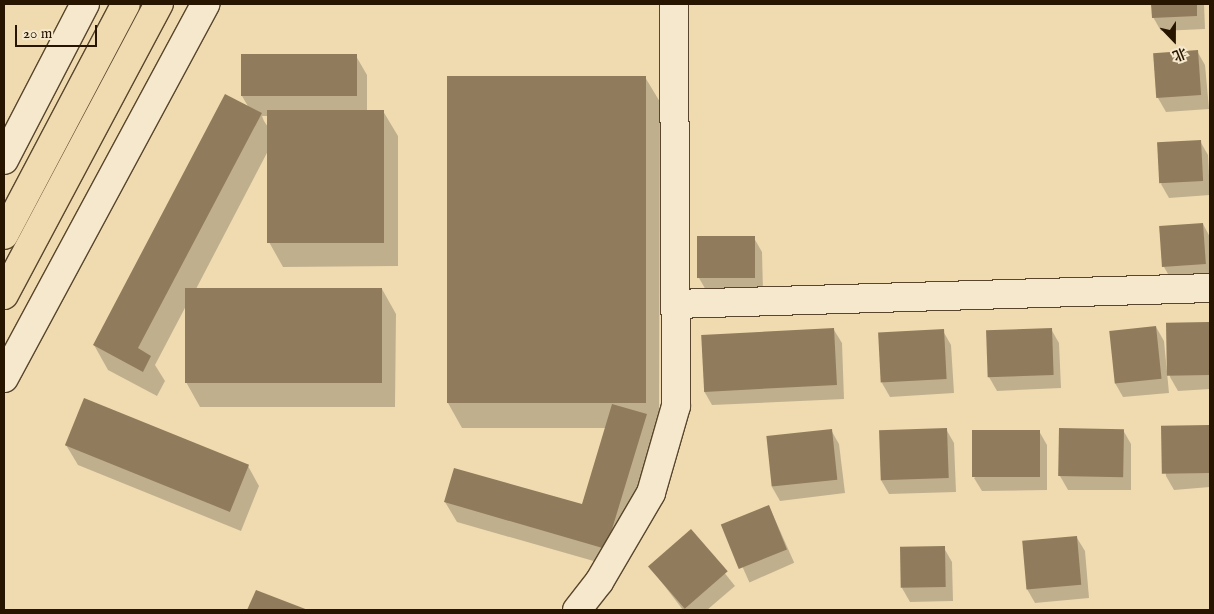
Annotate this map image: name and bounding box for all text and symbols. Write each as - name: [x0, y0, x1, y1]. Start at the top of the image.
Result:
- scale bar: [18, 15, 100, 47]
- north arrow: [1149, 15, 1199, 65]
- text: 20 m: [23, 24, 52, 43]
- text: 北: [1170, 43, 1189, 65]

